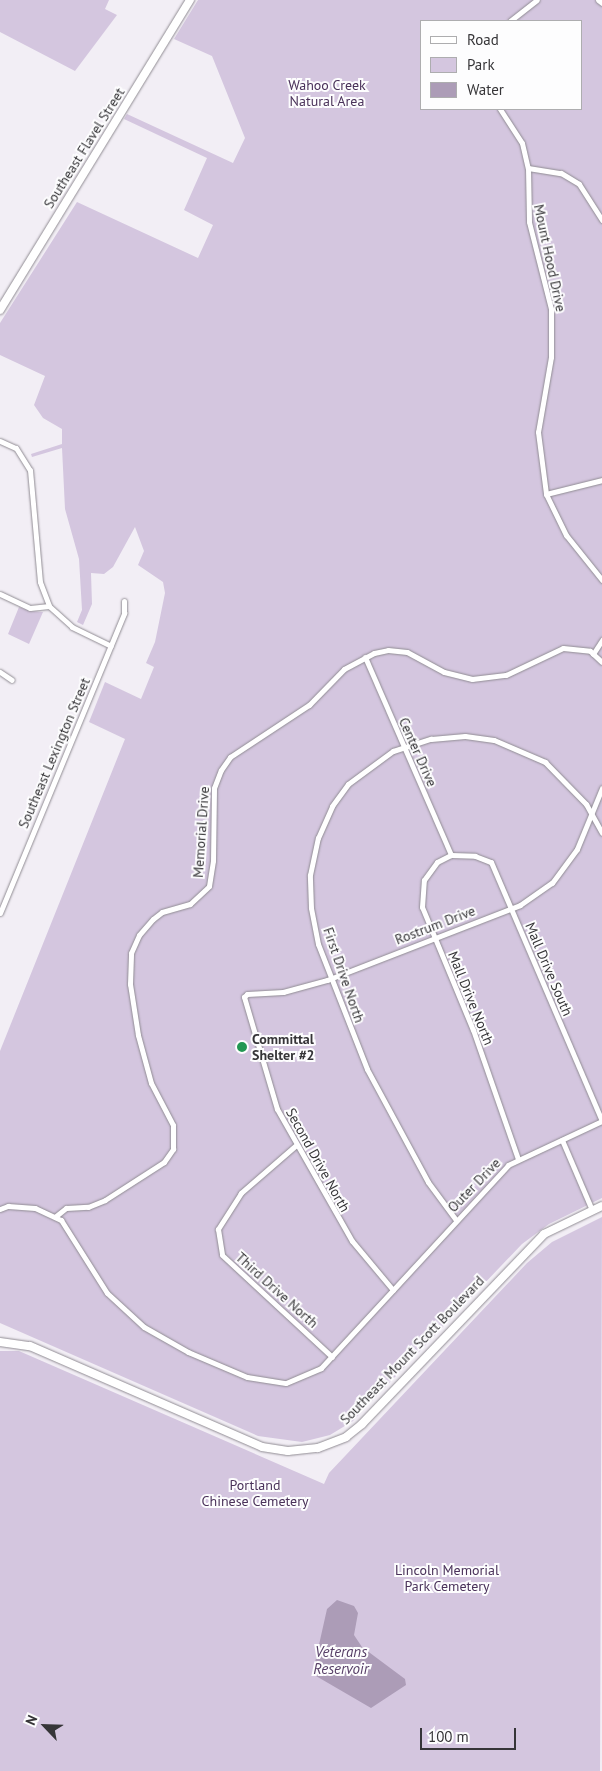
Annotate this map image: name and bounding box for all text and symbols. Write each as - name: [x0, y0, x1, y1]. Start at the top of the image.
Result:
- legend: [420, 20, 582, 110]
- text: Road: [467, 30, 499, 49]
- text: Park: [467, 55, 495, 74]
- park label: Wahoo Creek Natural Area: [288, 77, 366, 110]
- text: Water: [467, 80, 504, 99]
- street label: Southeast Flavel Street: [40, 85, 128, 211]
- street label: Mount Hood Drive: [530, 203, 570, 313]
- street label: Southeast Lexington Street: [15, 675, 93, 831]
- street label: Center Drive: [395, 715, 441, 789]
- street label: Memorial Drive: [189, 786, 213, 878]
- street label: Rostrum Drive: [393, 902, 477, 948]
- street label: Mall Drive South: [522, 920, 576, 1018]
- street label: First Drive North: [320, 925, 368, 1025]
- street label: Mall Drive North: [445, 949, 497, 1047]
- place label: Committal Shelter #2: [252, 1031, 315, 1064]
- marker: Committal Shelter #2: [236, 1041, 248, 1053]
- street label: Second Drive North: [282, 1105, 354, 1215]
- street label: Outer Drive: [444, 1154, 504, 1216]
- street label: Third Drive North: [232, 1249, 322, 1331]
- street label: Southeast Mount Scott Boulevard: [337, 1272, 487, 1428]
- park label: Portland Chinese Cemetery: [201, 1477, 309, 1510]
- park label: Lincoln Memorial Park Cemetery: [395, 1562, 499, 1594]
- water label: Veterans Reservoir: [313, 1642, 369, 1677]
- north arrow: [20, 1701, 70, 1751]
- text: N: [21, 1712, 41, 1728]
- scale bar: [422, 1718, 518, 1750]
- text: 100 m: [428, 1727, 469, 1746]

